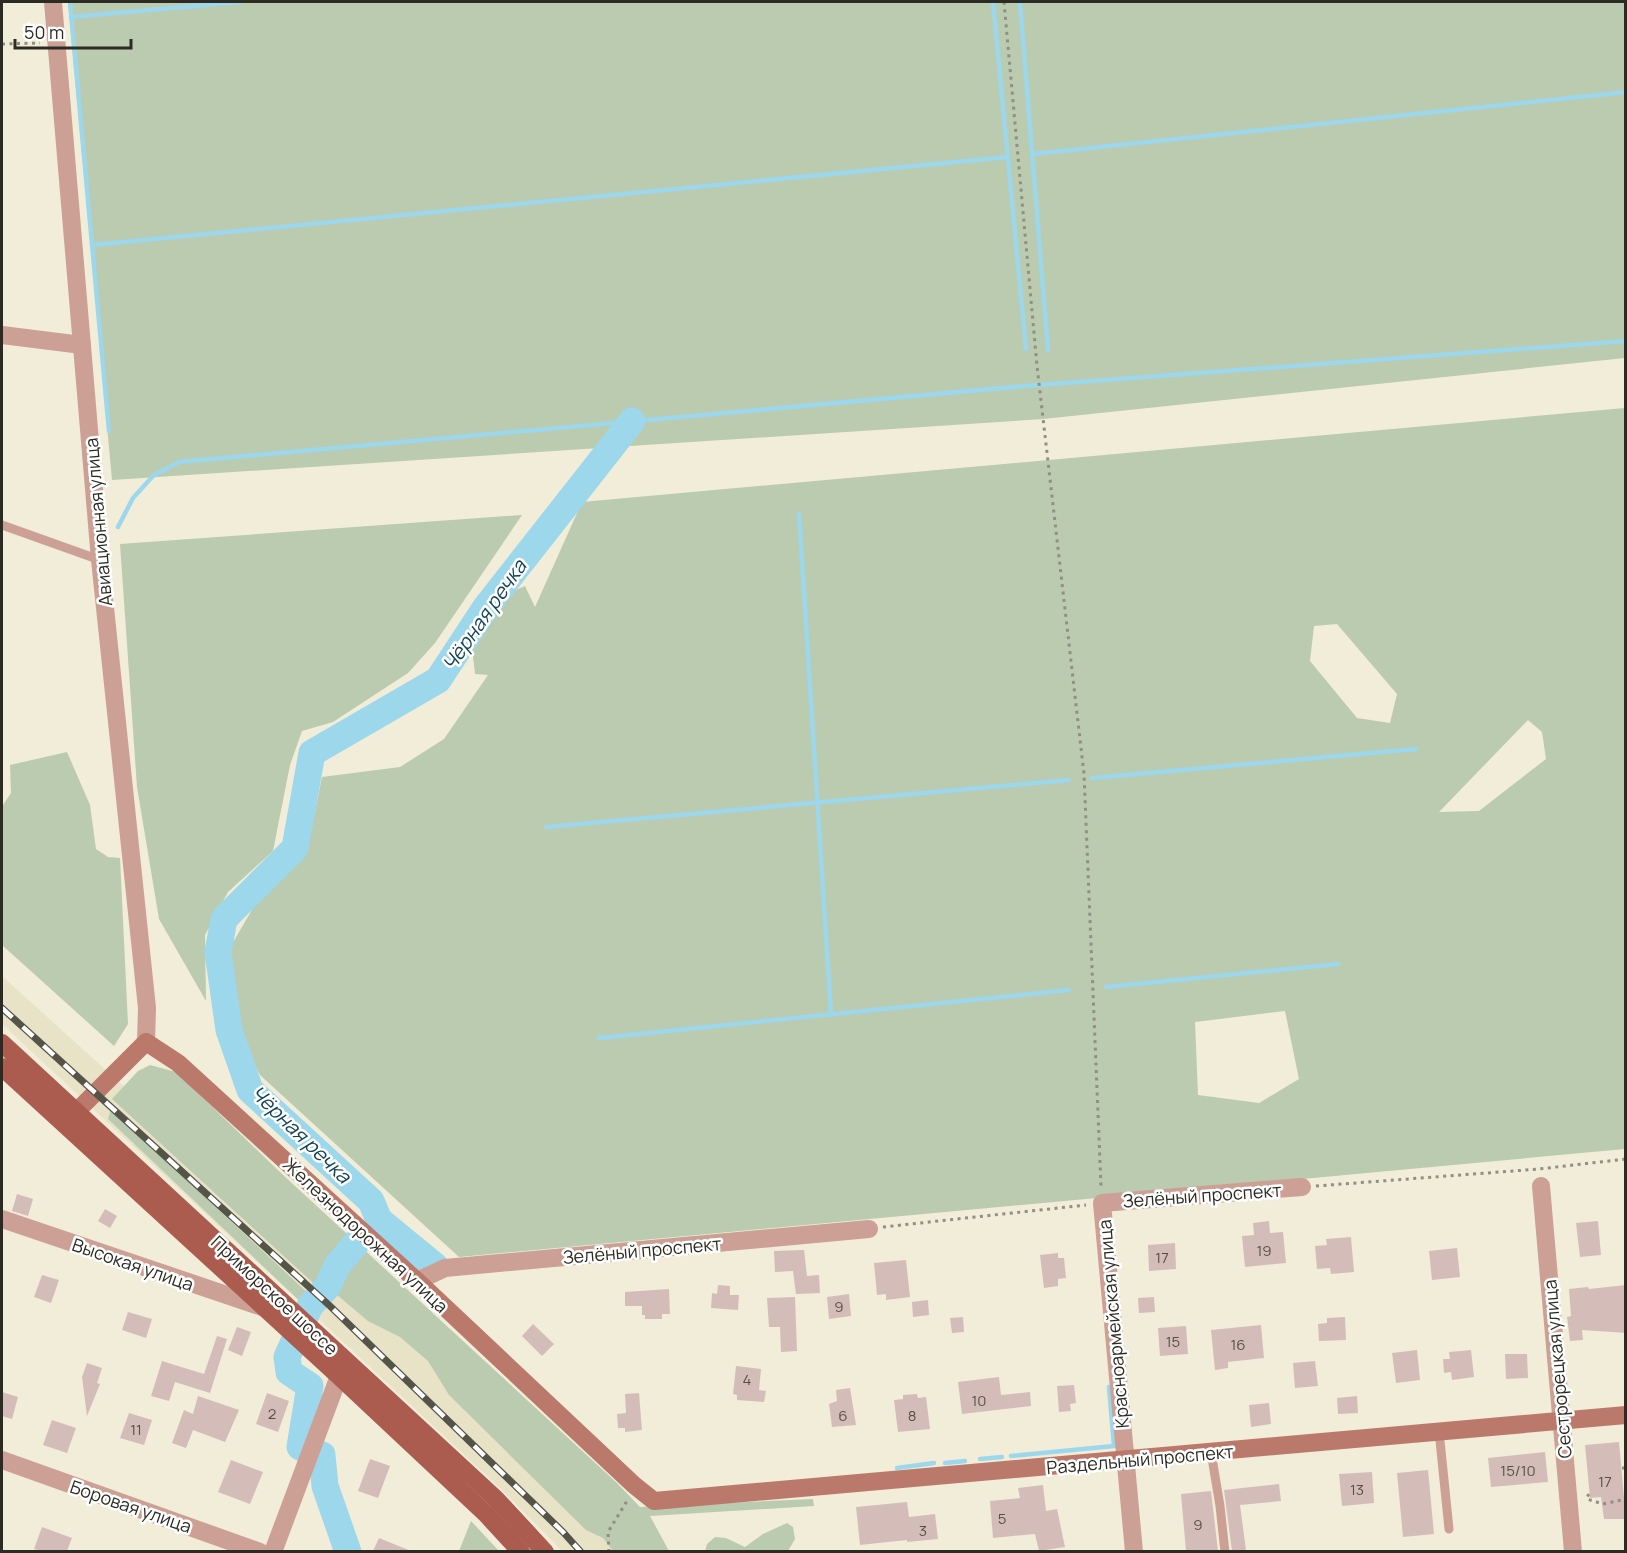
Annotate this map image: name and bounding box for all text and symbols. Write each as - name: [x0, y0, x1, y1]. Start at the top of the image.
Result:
- scale bar: [15, 12, 130, 50]
- text: 50 m: [24, 20, 64, 44]
- street label: Авиационная улица: [79, 437, 117, 607]
- water label: Чёрная речка: [436, 553, 533, 676]
- water label: Чёрная речка: [245, 1079, 358, 1189]
- street label: Железнодорожная улица: [278, 1152, 454, 1318]
- street label: Зелёный проспект: [1122, 1177, 1282, 1213]
- street label: Красноармейская улица: [1092, 1218, 1134, 1430]
- street label: Приморское шоссе: [206, 1230, 344, 1360]
- street label: Зелёный проспект: [562, 1231, 722, 1269]
- street label: Высокая улица: [69, 1232, 197, 1296]
- house number: 19: [1256, 1240, 1272, 1261]
- house number: 17: [1155, 1247, 1169, 1268]
- street label: Сестрорецкая улица: [1537, 1279, 1577, 1459]
- house number: 9: [834, 1296, 844, 1317]
- house number: 15: [1166, 1331, 1180, 1352]
- house number: 16: [1230, 1334, 1246, 1355]
- house number: 4: [743, 1369, 752, 1390]
- house number: 10: [972, 1390, 987, 1411]
- house number: 2: [268, 1403, 276, 1424]
- house number: 6: [838, 1405, 848, 1426]
- house number: 8: [908, 1405, 916, 1426]
- house number: 11: [130, 1419, 142, 1440]
- street label: Раздельный проспект: [1045, 1439, 1235, 1479]
- house number: 15/10: [1500, 1460, 1536, 1481]
- house number: 17: [1598, 1471, 1612, 1492]
- street label: Боровая улица: [67, 1474, 195, 1538]
- house number: 13: [1350, 1479, 1364, 1500]
- house number: 5: [998, 1508, 1006, 1529]
- house number: 9: [1193, 1514, 1203, 1535]
- house number: 3: [919, 1520, 927, 1541]

